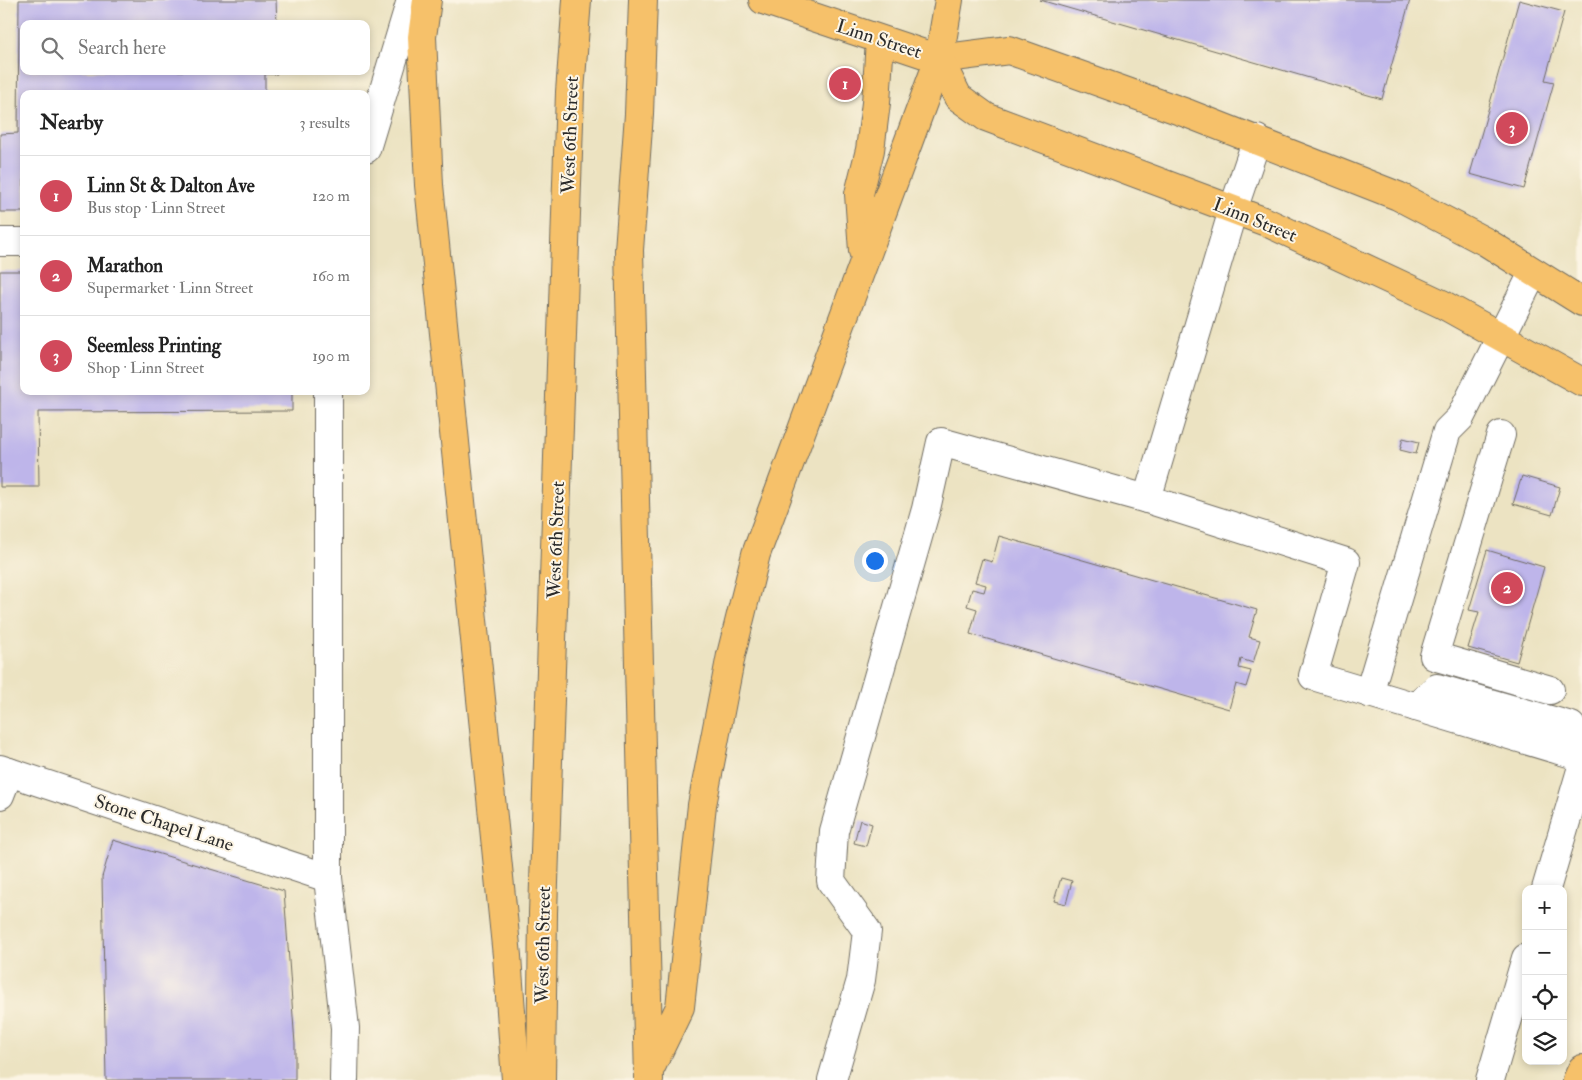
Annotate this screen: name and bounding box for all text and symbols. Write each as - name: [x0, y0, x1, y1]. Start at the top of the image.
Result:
- street label: Linn Street: [833, 14, 925, 64]
- search box: [20, 20, 370, 75]
- icon: search: [38, 34, 66, 62]
- text: Search here: [78, 36, 166, 60]
- pin: 1: [829, 65, 861, 103]
- street label: West 6th Street: [556, 76, 584, 195]
- text: Nearby: [40, 109, 103, 136]
- pin: 3: [1496, 109, 1528, 147]
- text: 3 results: [299, 113, 350, 133]
- text: Linn St & Dalton Ave: [87, 174, 255, 198]
- text: 1: [53, 186, 59, 206]
- text: 120 m: [312, 186, 350, 206]
- street label: Linn Street: [1210, 192, 1300, 248]
- text: Bus stop · Linn Street: [87, 198, 225, 218]
- text: Marathon: [87, 254, 163, 278]
- text: 2: [52, 266, 60, 286]
- text: 160 m: [312, 266, 350, 286]
- text: Supermarket · Linn Street: [87, 278, 253, 298]
- text: Seemless Printing: [87, 334, 221, 358]
- text: 3: [53, 346, 59, 366]
- text: 190 m: [312, 346, 350, 366]
- text: Shop · Linn Street: [87, 358, 204, 378]
- street label: West 6th Street: [542, 481, 570, 600]
- your location: [862, 548, 888, 574]
- pin: 2: [1491, 569, 1523, 607]
- street label: Stone Chapel Lane: [91, 789, 237, 858]
- map controls: [1522, 885, 1567, 1065]
- button: +: [1522, 885, 1567, 930]
- street label: West 6th Street: [530, 886, 556, 1005]
- button: −: [1522, 930, 1567, 975]
- button: locate: [1522, 975, 1567, 1020]
- button: layers: [1522, 1020, 1567, 1065]

